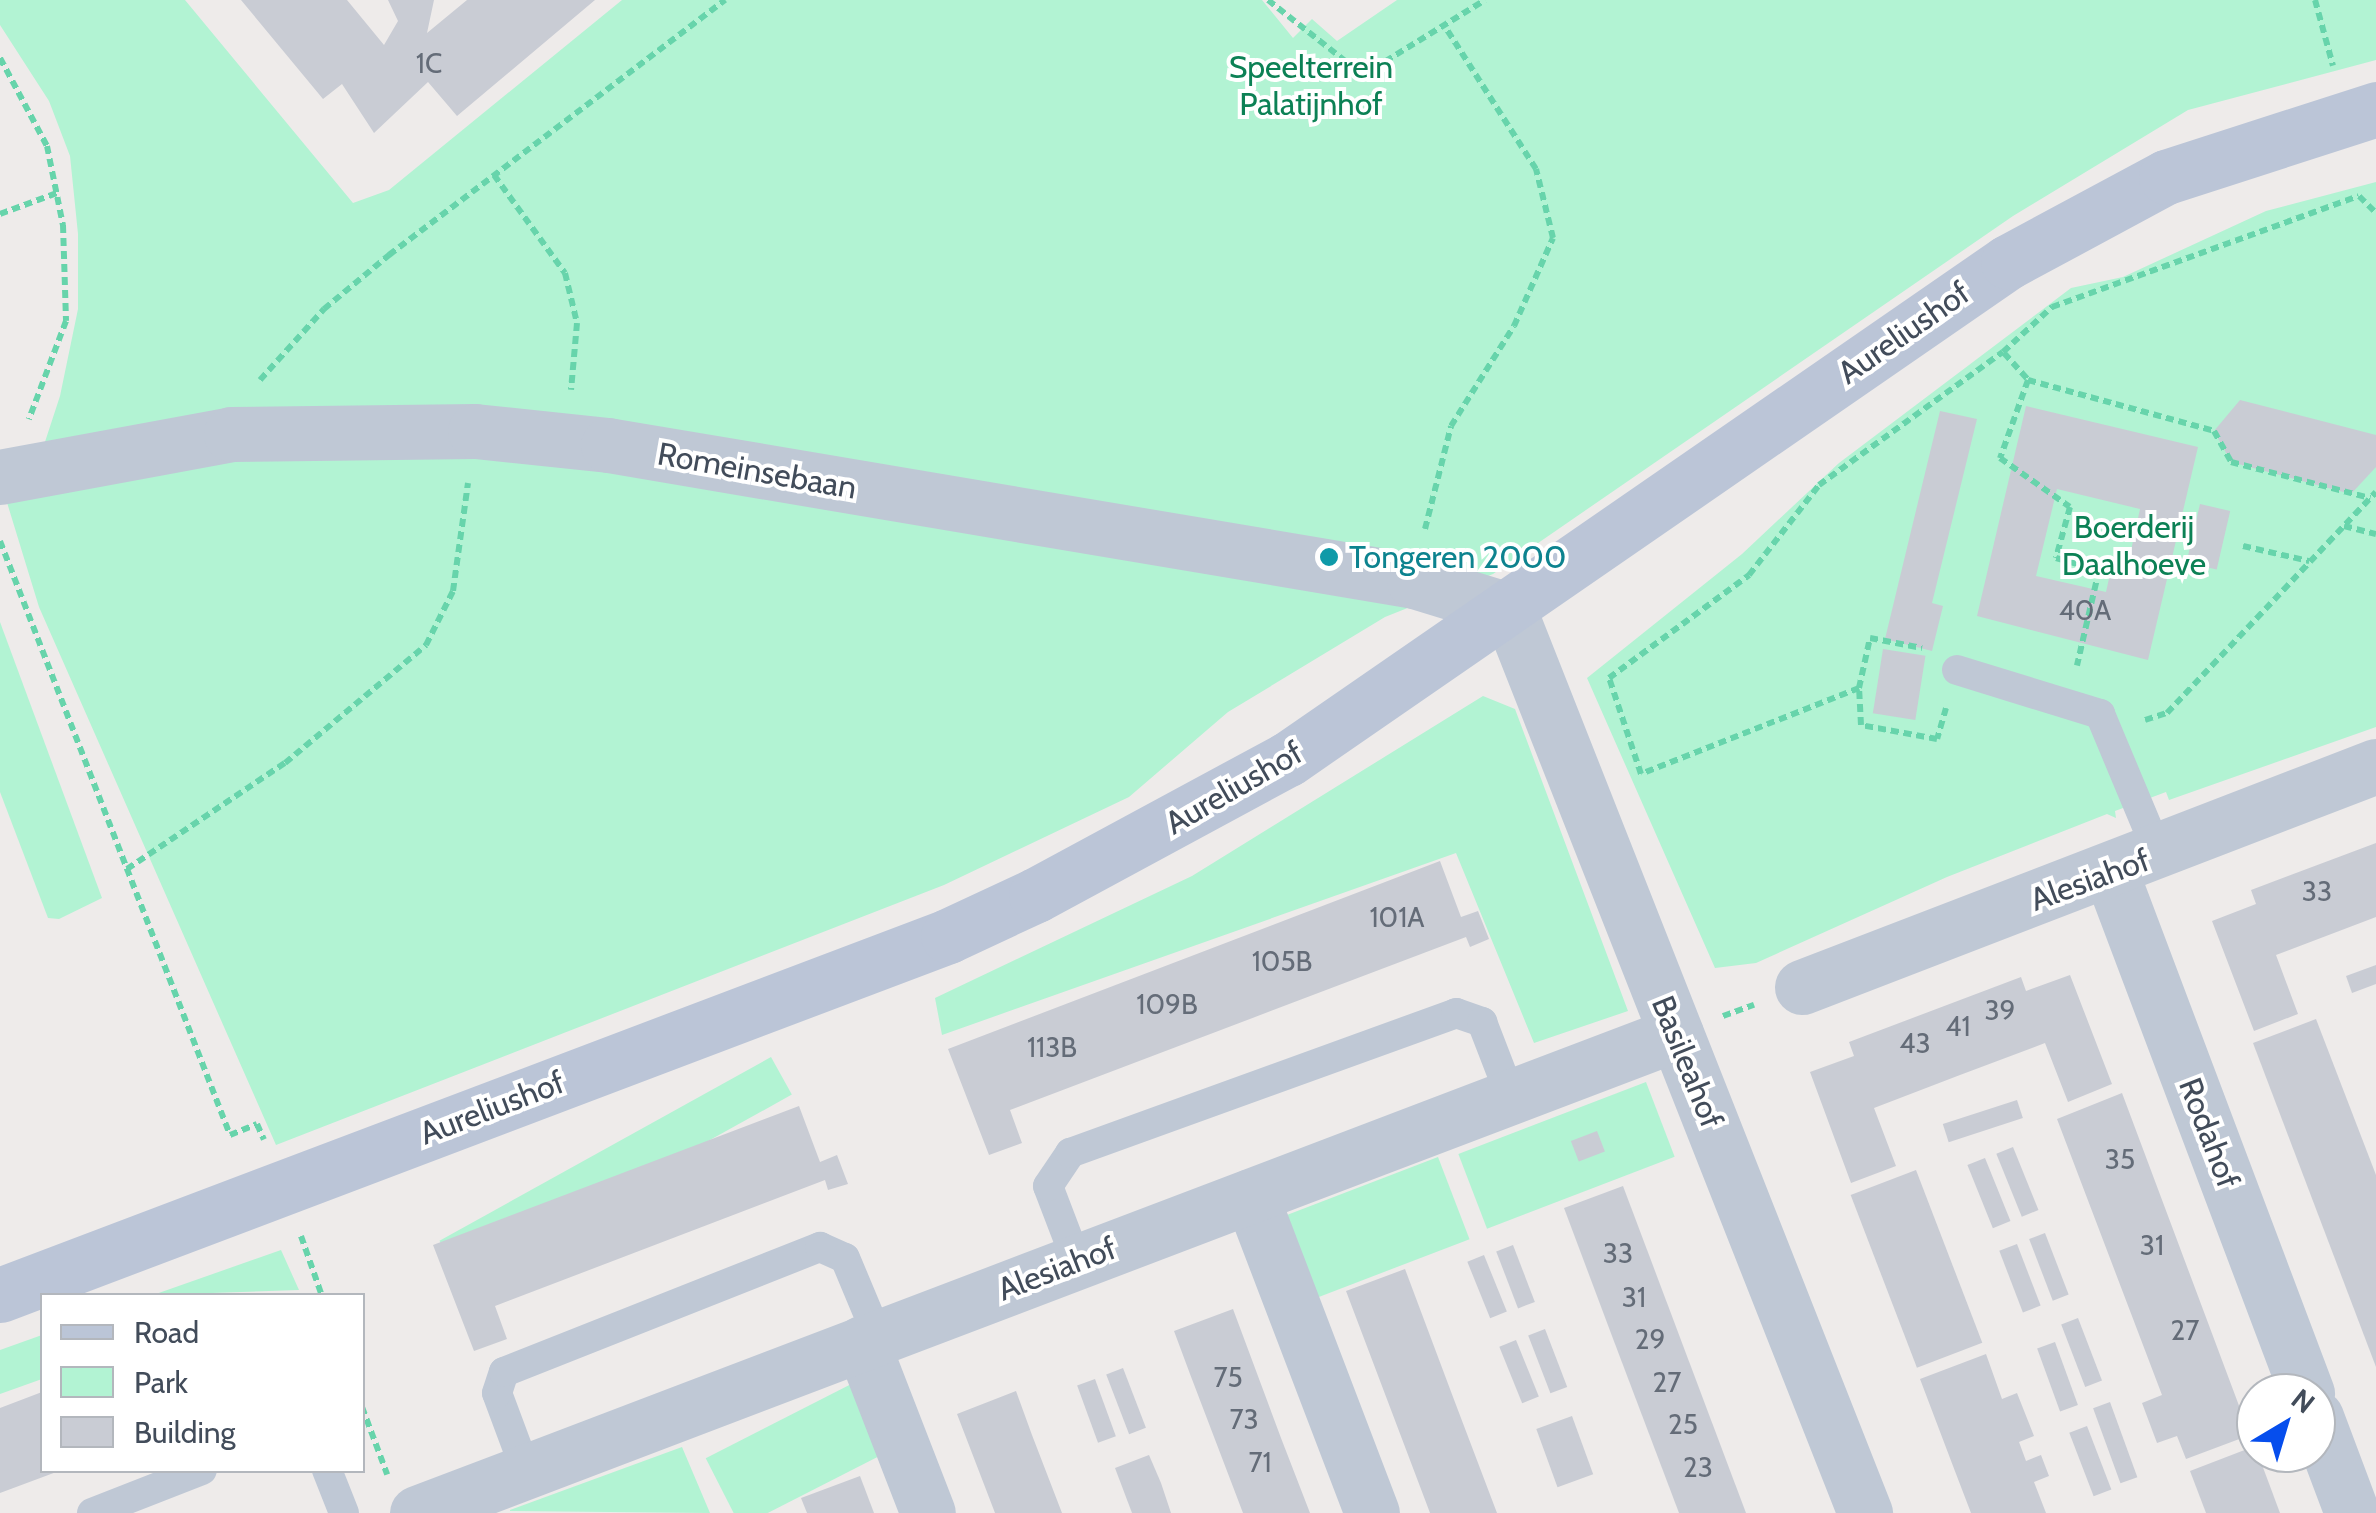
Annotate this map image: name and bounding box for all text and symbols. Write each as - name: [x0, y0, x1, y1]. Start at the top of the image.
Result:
- house number: 1C: [416, 46, 442, 80]
- park label: Speelterrein Palatijnhof: [1229, 49, 1393, 124]
- street label: Aureliushof: [1831, 274, 1977, 392]
- street label: Romeinsebaan: [654, 435, 860, 507]
- park label: Boerderij Daalhoeve: [2062, 509, 2206, 584]
- place label: Tongeren 2000: [1349, 538, 1566, 576]
- marker: Tongeren 2000: [1318, 546, 1340, 568]
- house number: 40A: [2059, 593, 2111, 627]
- street label: Aureliushof: [1159, 733, 1309, 843]
- street label: Alesiahof: [2025, 841, 2155, 919]
- house number: 33: [2302, 874, 2332, 908]
- house number: 101A: [1369, 900, 1425, 934]
- house number: 105B: [1252, 944, 1312, 978]
- house number: 109B: [1136, 987, 1198, 1021]
- street label: Basileahof: [1643, 990, 1731, 1134]
- house number: 39: [1984, 993, 2016, 1027]
- house number: 41: [1945, 1009, 1971, 1043]
- house number: 43: [1899, 1026, 1931, 1060]
- house number: 113B: [1027, 1030, 1077, 1064]
- street label: Aureliushof: [414, 1063, 570, 1153]
- street label: Rodahof: [2171, 1073, 2247, 1193]
- house number: 35: [2105, 1142, 2135, 1176]
- house number: 31: [2140, 1228, 2164, 1262]
- street label: Alesiahof: [992, 1229, 1122, 1309]
- house number: 33: [1603, 1236, 1633, 1270]
- house number: 31: [1622, 1280, 1646, 1314]
- legend: [40, 1293, 365, 1473]
- house number: 27: [2171, 1313, 2199, 1347]
- text: Road: [134, 1314, 199, 1351]
- house number: 29: [1635, 1322, 1665, 1356]
- house number: 75: [1213, 1360, 1243, 1394]
- text: Park: [134, 1364, 188, 1401]
- house number: 27: [1653, 1365, 1681, 1399]
- north arrow: [2236, 1373, 2336, 1473]
- text: N: [2285, 1381, 2321, 1420]
- house number: 73: [1229, 1402, 1259, 1436]
- house number: 25: [1668, 1407, 1698, 1441]
- text: Building: [134, 1414, 236, 1451]
- house number: 71: [1248, 1445, 1272, 1479]
- house number: 23: [1683, 1450, 1713, 1484]

